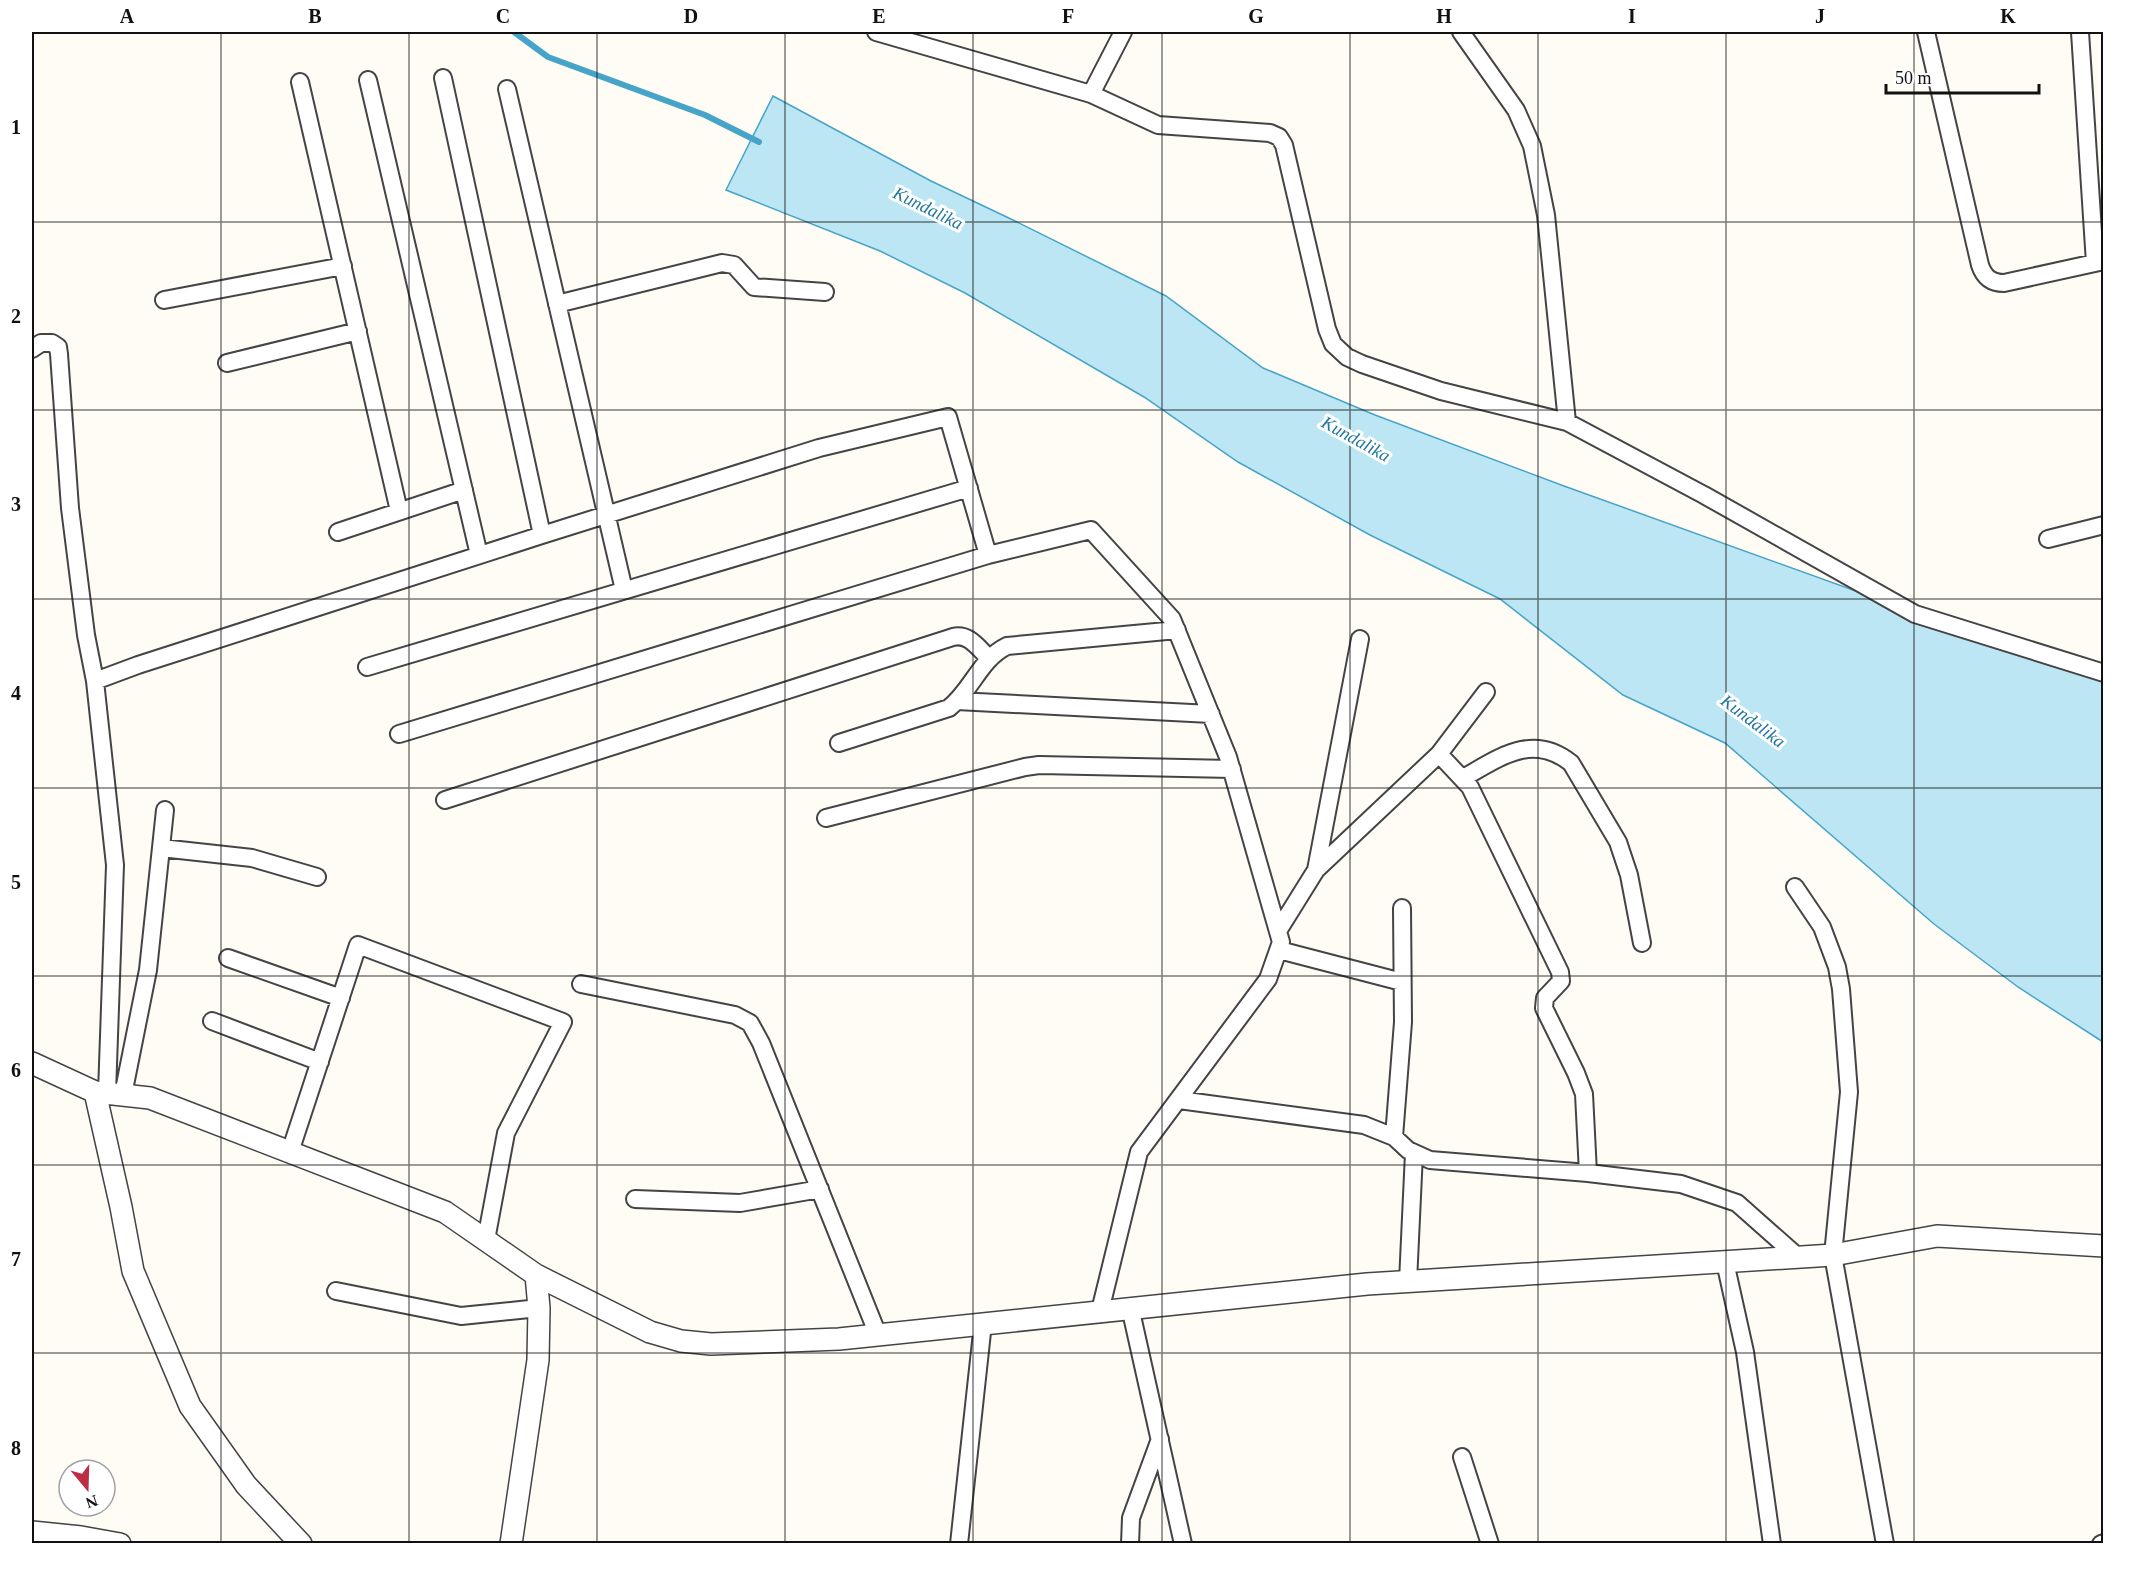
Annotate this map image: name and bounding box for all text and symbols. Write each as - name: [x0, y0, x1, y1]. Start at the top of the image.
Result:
- text: A: [120, 5, 135, 27]
- text: B: [308, 5, 322, 27]
- text: C: [496, 5, 510, 27]
- text: D: [684, 5, 698, 27]
- text: E: [872, 5, 886, 27]
- text: F: [1062, 5, 1074, 27]
- text: G: [1248, 5, 1264, 27]
- text: H: [1436, 5, 1452, 27]
- text: I: [1628, 5, 1636, 27]
- text: J: [1815, 5, 1825, 27]
- text: K: [2000, 5, 2016, 27]
- scale bar: [1886, 57, 2039, 95]
- text: 50 m: [1895, 68, 1932, 88]
- text: 1: [11, 116, 21, 138]
- water label: Kundalika: [889, 182, 966, 233]
- text: 2: [11, 305, 21, 327]
- water label: Kundalika: [1317, 412, 1394, 466]
- text: 3: [11, 493, 21, 515]
- text: 4: [11, 682, 21, 704]
- water label: Kundalika: [1716, 690, 1789, 752]
- text: 5: [11, 871, 21, 893]
- text: 6: [11, 1059, 21, 1081]
- text: 7: [11, 1248, 21, 1270]
- text: 8: [11, 1437, 21, 1459]
- north arrow: [57, 1458, 117, 1518]
- text: N: [83, 1492, 100, 1512]

